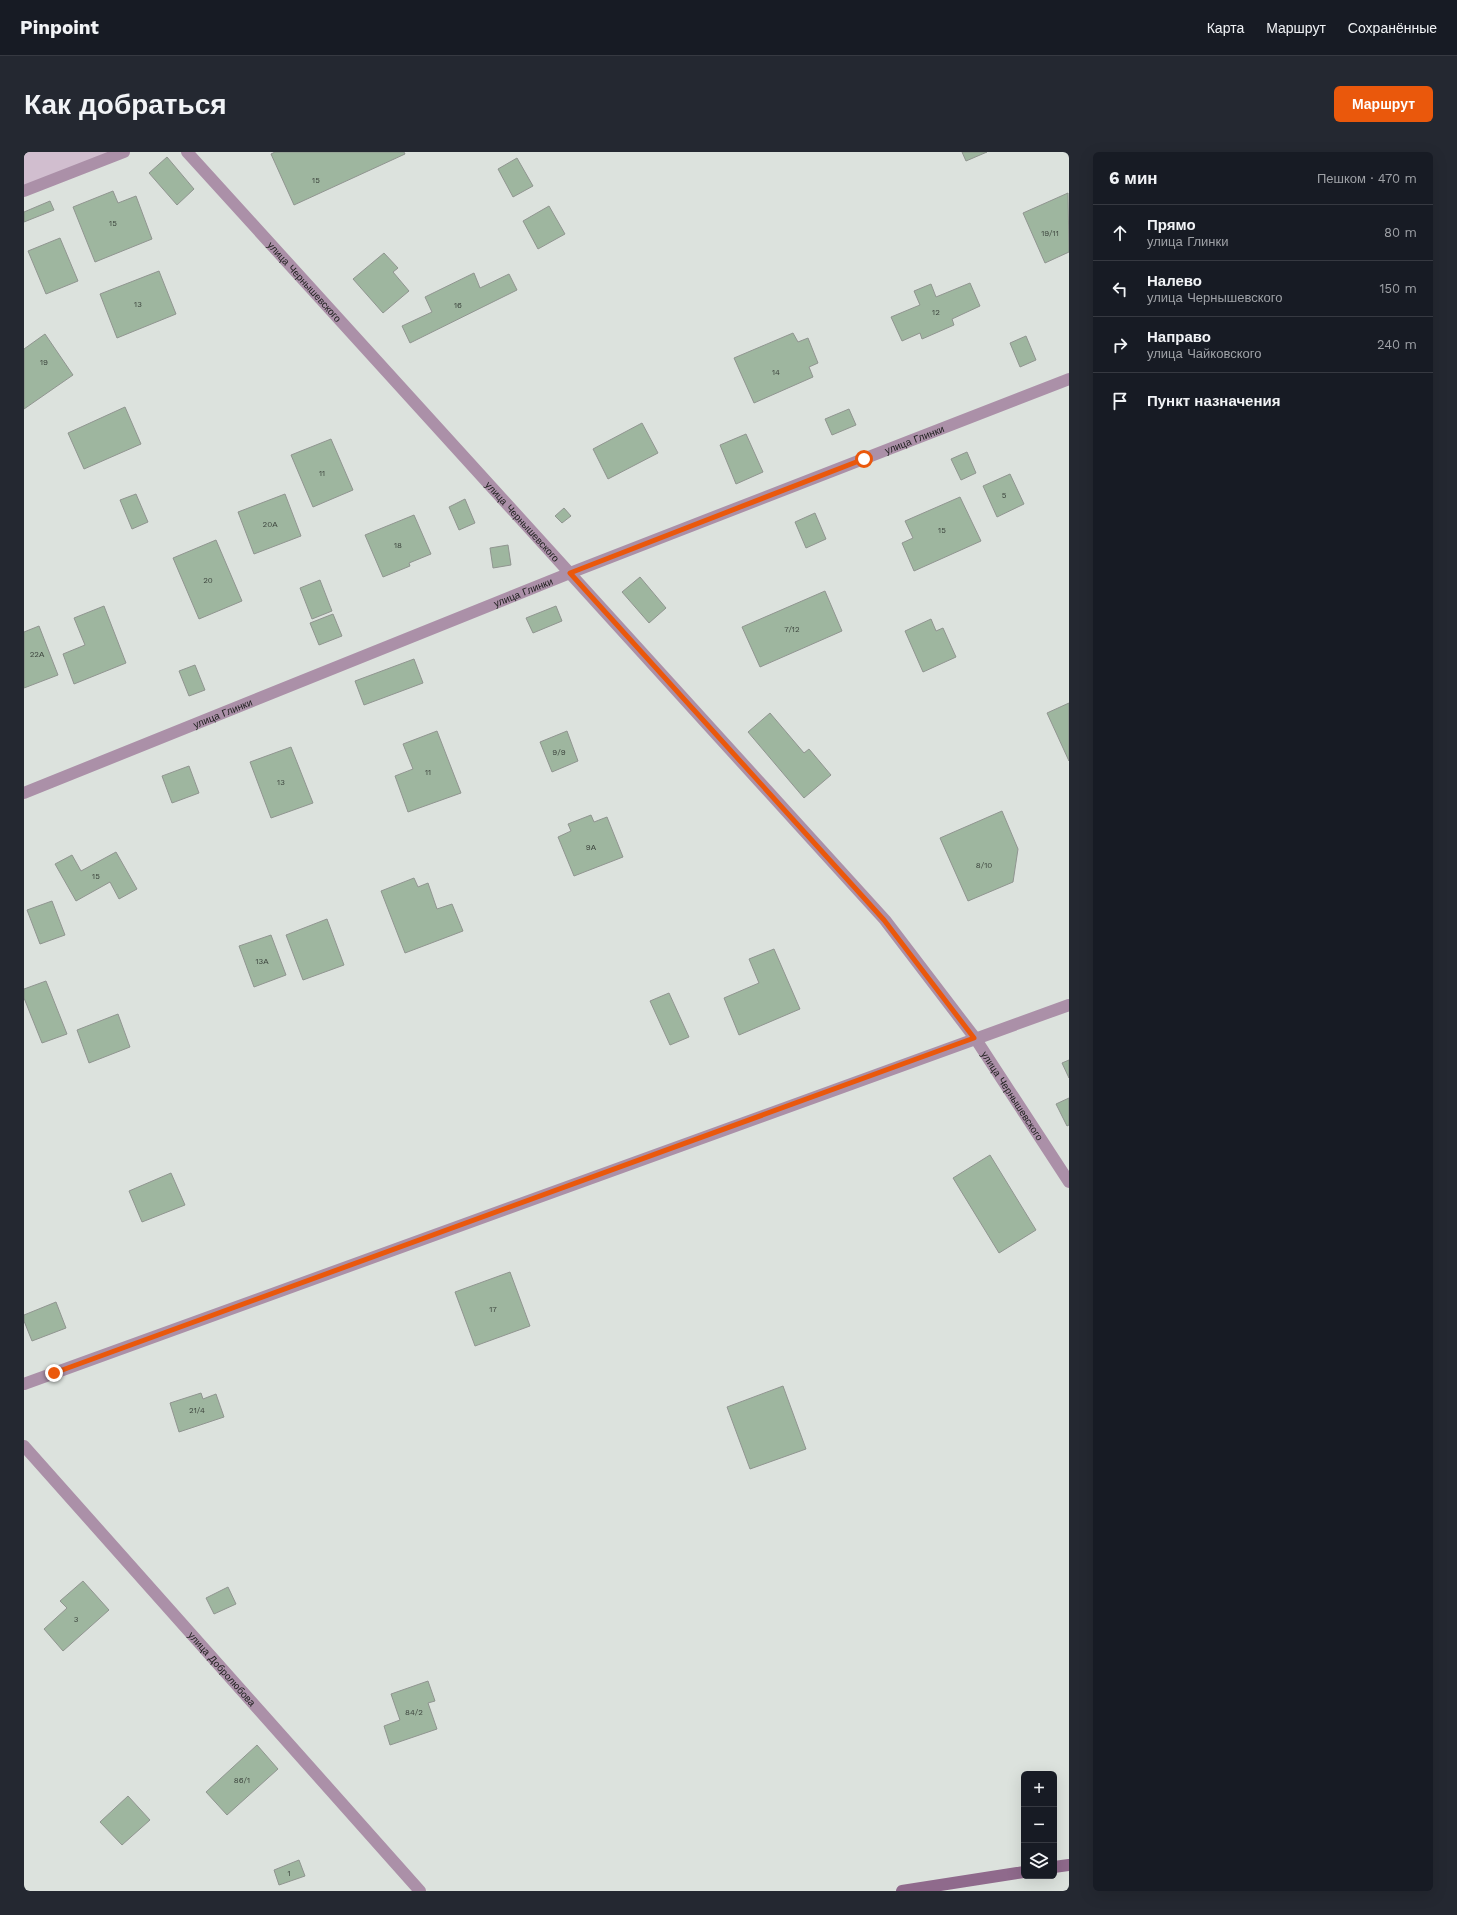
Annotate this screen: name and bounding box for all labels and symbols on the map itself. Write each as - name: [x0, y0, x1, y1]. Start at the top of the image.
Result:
- house number: 15: [312, 176, 320, 185]
- house number: 15: [109, 219, 117, 228]
- house number: 19/11: [1041, 229, 1059, 238]
- street label: улица Чернышевского: [266, 239, 344, 324]
- house number: 13: [134, 300, 142, 309]
- house number: 16: [454, 301, 462, 310]
- house number: 12: [932, 308, 940, 317]
- house number: 19: [40, 358, 48, 367]
- house number: 14: [772, 368, 780, 377]
- street label: улица Глинки: [883, 423, 945, 456]
- route start: [855, 450, 873, 468]
- house number: 11: [319, 469, 325, 478]
- street label: улица Чернышевского: [483, 479, 562, 564]
- house number: 5: [1002, 491, 1007, 500]
- house number: 20А: [263, 520, 278, 529]
- house number: 15: [938, 526, 946, 535]
- house number: 18: [394, 541, 402, 550]
- street label: улица Глинки: [492, 575, 554, 609]
- house number: 20: [203, 576, 213, 585]
- house number: 7/12: [784, 625, 800, 634]
- house number: 22А: [30, 650, 45, 659]
- street label: улица Глинки: [191, 696, 254, 730]
- house number: 9/9: [552, 748, 566, 757]
- house number: 11: [425, 768, 431, 777]
- house number: 13: [277, 778, 285, 787]
- house number: 9А: [586, 843, 597, 852]
- house number: 8/10: [976, 861, 992, 870]
- house number: 15: [92, 872, 100, 881]
- house number: 13А: [255, 957, 269, 966]
- street label: улица Чернышевского: [979, 1049, 1046, 1143]
- house number: 17: [489, 1305, 497, 1314]
- route end: [45, 1364, 63, 1382]
- house number: 21/4: [189, 1406, 205, 1415]
- house number: 3: [74, 1615, 79, 1624]
- street label: улица Добролюбова: [186, 1629, 258, 1708]
- house number: 84/2: [405, 1708, 423, 1717]
- house number: 86/1: [234, 1776, 250, 1785]
- house number: 1: [287, 1869, 291, 1878]

